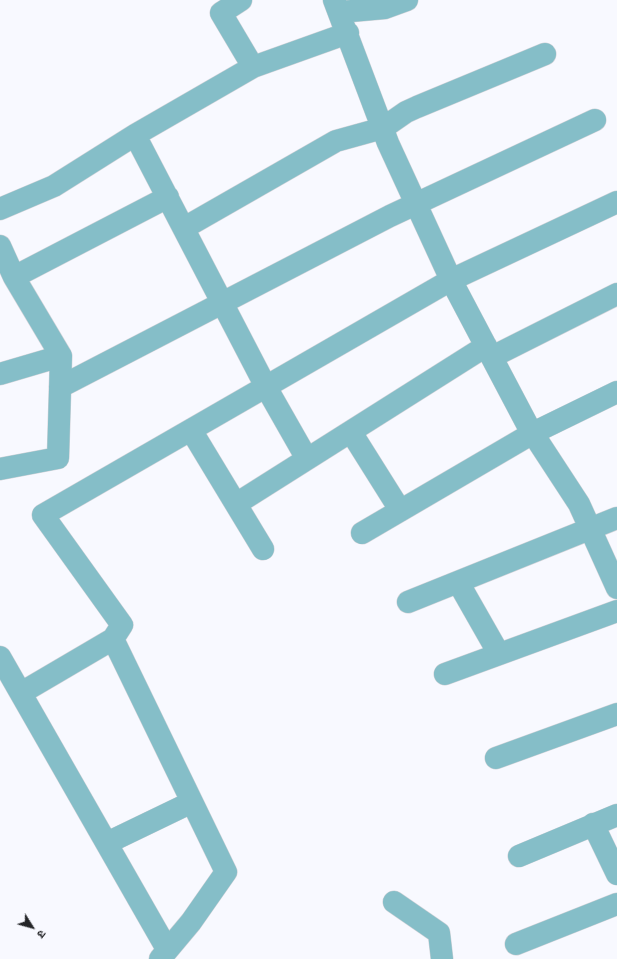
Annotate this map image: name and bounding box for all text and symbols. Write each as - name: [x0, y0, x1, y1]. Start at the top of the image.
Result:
- north arrow: [12, 907, 52, 947]
- text: उ: [34, 927, 49, 941]

